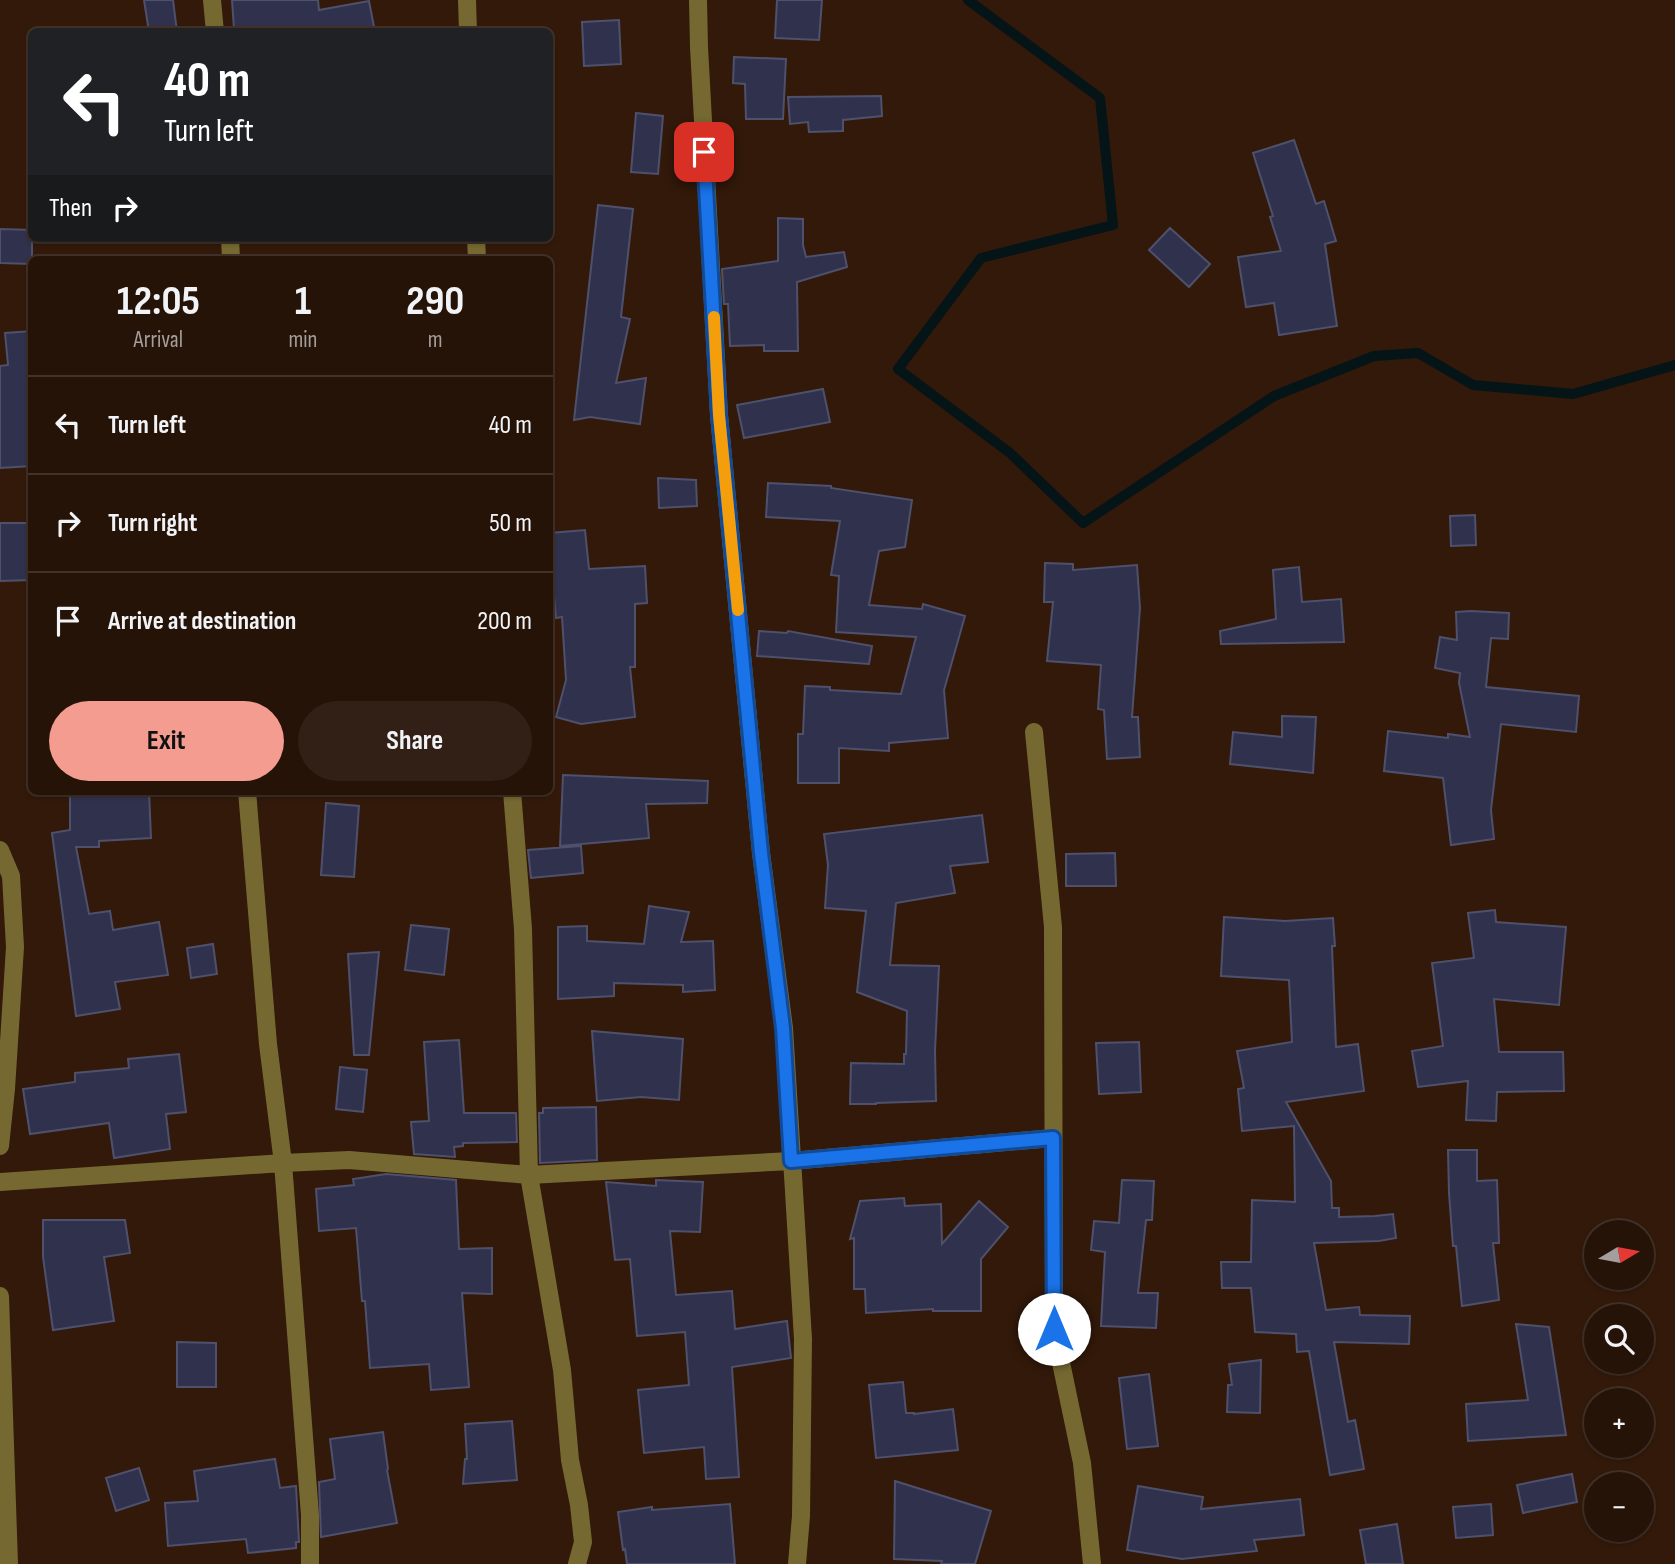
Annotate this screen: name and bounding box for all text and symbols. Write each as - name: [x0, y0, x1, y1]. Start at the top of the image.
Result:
- text: 40 m: [164, 52, 250, 111]
- icon: left: [49, 56, 140, 147]
- text: Turn left: [164, 112, 254, 151]
- pin: [674, 122, 734, 182]
- icon: arrive: [685, 133, 723, 171]
- icon: right: [106, 189, 144, 227]
- text: Then: [49, 193, 92, 224]
- text: 12:05: [117, 276, 200, 327]
- text: 1: [295, 276, 311, 327]
- text: 290: [406, 276, 464, 327]
- text: Arrival: [134, 326, 183, 354]
- text: min: [289, 326, 317, 354]
- text: m: [428, 326, 443, 354]
- icon: left: [49, 406, 87, 444]
- text: Turn left: [108, 410, 186, 441]
- text: 40 m: [489, 410, 532, 441]
- icon: right: [49, 504, 87, 542]
- text: Turn right: [108, 508, 197, 539]
- text: 50 m: [489, 508, 532, 539]
- icon: arrive: [49, 602, 87, 640]
- text: Arrive at destination: [108, 606, 296, 637]
- text: 200 m: [477, 606, 532, 637]
- button: Exit: [49, 701, 284, 781]
- button: Share: [298, 701, 532, 781]
- north arrow: [1584, 1220, 1654, 1290]
- map controls: [1584, 1220, 1654, 1542]
- position arrow: [1017, 1292, 1091, 1366]
- button: search: [1584, 1304, 1654, 1374]
- button: +: [1584, 1388, 1654, 1458]
- button: −: [1584, 1472, 1654, 1542]

